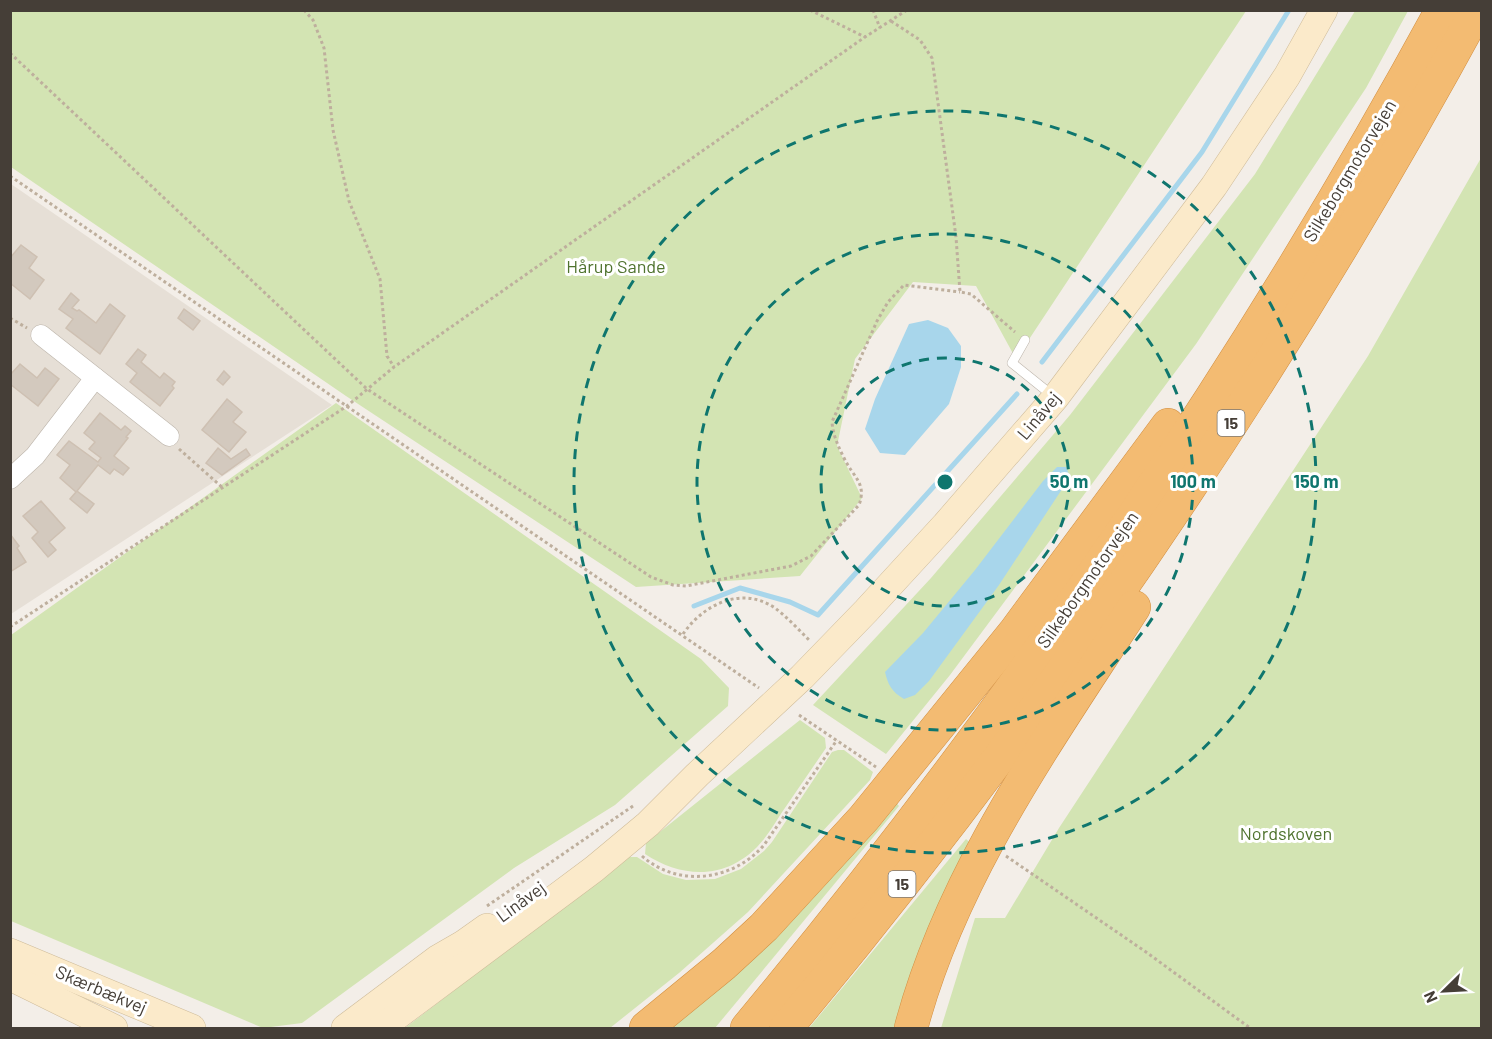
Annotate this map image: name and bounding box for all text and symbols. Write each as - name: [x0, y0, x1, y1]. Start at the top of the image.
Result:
- street label: Silkeborgmotorvejen: [1298, 95, 1400, 246]
- park label: Hårup Sande: [566, 255, 666, 277]
- street label: Linåvej: [1012, 387, 1065, 444]
- road number: 15: [1218, 410, 1244, 436]
- text: 50 m: [1050, 470, 1088, 492]
- text: 100 m: [1170, 470, 1216, 492]
- text: 150 m: [1294, 470, 1338, 492]
- centre of rings: [935, 472, 955, 492]
- street label: Silkeborgmotorvejen: [1032, 507, 1143, 652]
- park label: Nordskoven: [1240, 822, 1332, 844]
- road number: 15: [888, 871, 916, 897]
- street label: Linåvej: [491, 876, 549, 926]
- street label: Skærbækvej: [52, 960, 150, 1018]
- north arrow: [1414, 961, 1474, 1021]
- text: N: [1419, 989, 1441, 1006]

